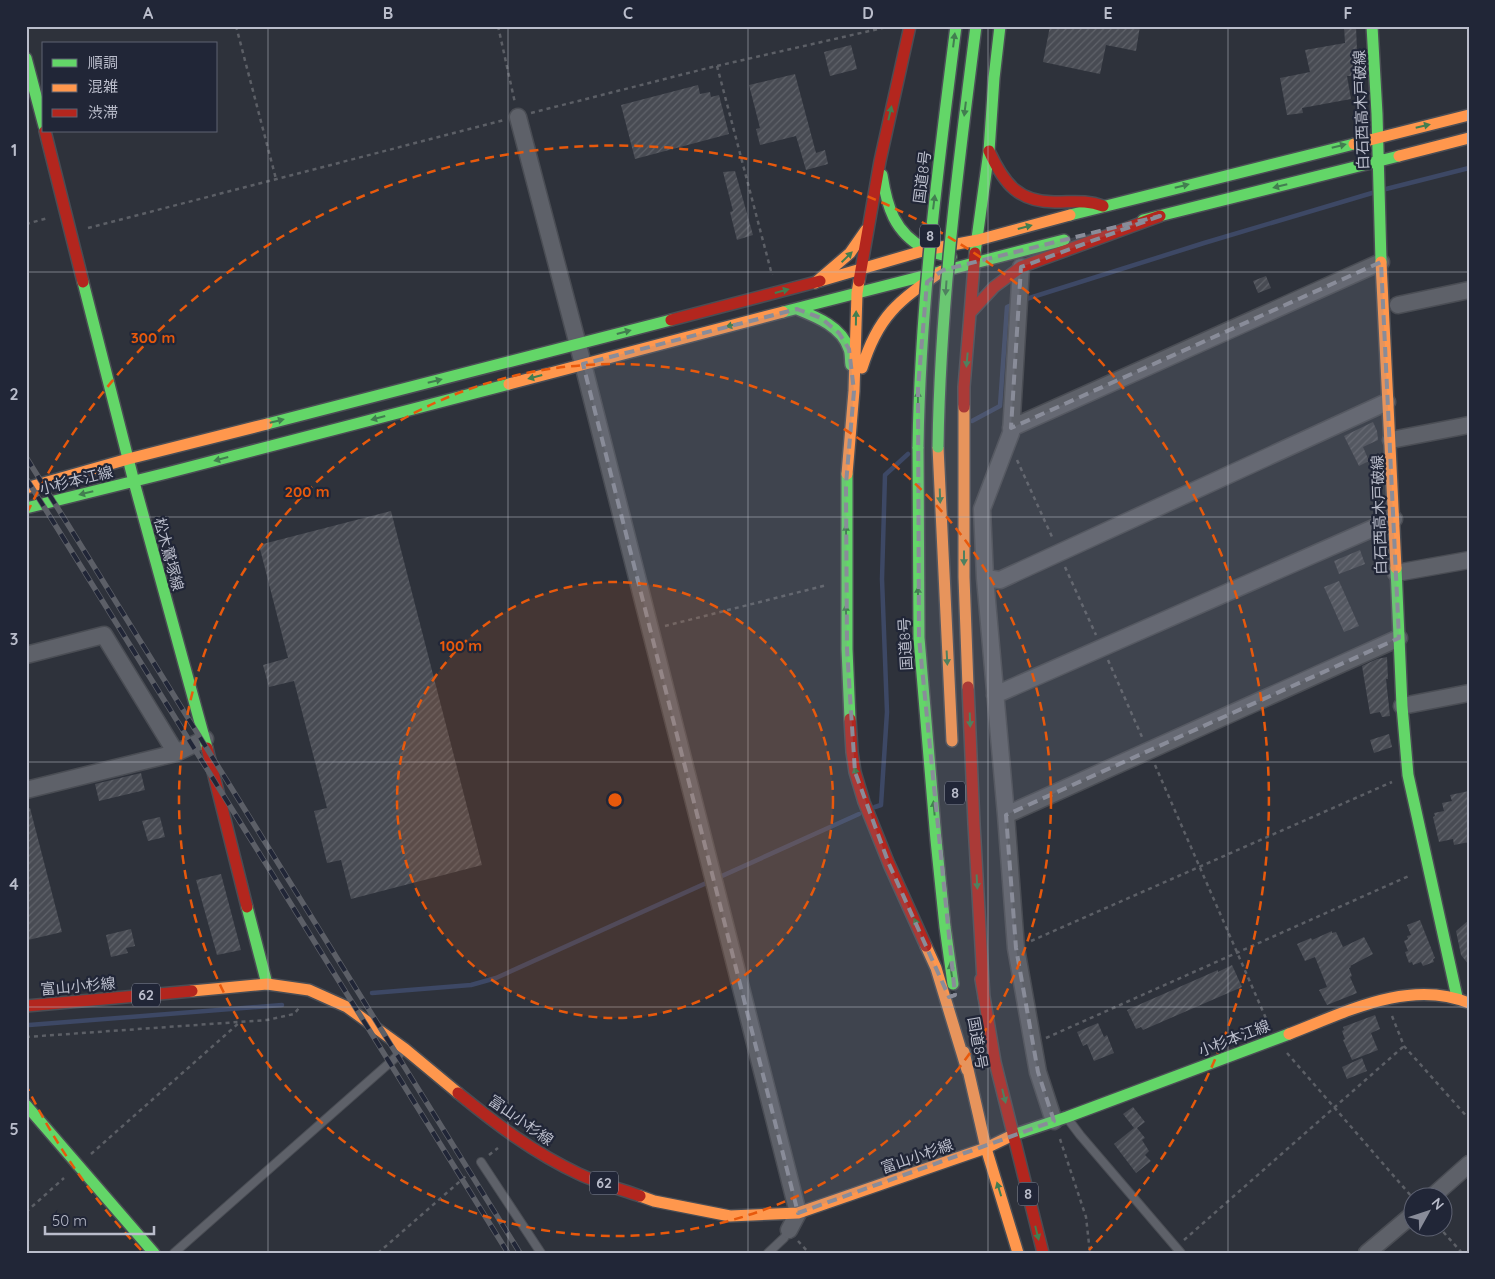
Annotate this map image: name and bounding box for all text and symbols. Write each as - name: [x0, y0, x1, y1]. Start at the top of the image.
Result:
- text: A: [143, 3, 154, 23]
- text: B: [383, 3, 393, 23]
- text: C: [623, 3, 633, 23]
- text: D: [862, 3, 874, 23]
- text: E: [1103, 3, 1113, 23]
- text: F: [1344, 3, 1353, 23]
- one-way arrow: [951, 32, 959, 48]
- legend: [42, 42, 218, 132]
- street label: 白石西高木戸破線: [1349, 50, 1373, 170]
- text: 順調: [88, 53, 118, 72]
- text: 混雑: [88, 77, 118, 96]
- one-way arrow: [961, 102, 969, 118]
- text: 渋滞: [88, 103, 118, 122]
- one-way arrow: [886, 106, 894, 121]
- one-way arrow: [1415, 122, 1430, 130]
- text: 1: [11, 140, 17, 160]
- one-way arrow: [1332, 142, 1347, 150]
- street label: 国道8号: [909, 149, 935, 205]
- one-way arrow: [1174, 182, 1189, 190]
- one-way arrow: [1273, 182, 1288, 190]
- one-way arrow: [930, 193, 938, 209]
- one-way arrow: [1017, 223, 1032, 231]
- road number: 8: [920, 225, 940, 248]
- one-way arrow: [840, 251, 852, 263]
- one-way arrow: [941, 280, 949, 296]
- one-way arrow: [774, 287, 789, 295]
- one-way arrow: [853, 309, 861, 325]
- one-way arrow: [725, 322, 740, 330]
- text: 300 m: [131, 328, 175, 347]
- one-way arrow: [617, 328, 632, 336]
- one-way arrow: [962, 352, 970, 368]
- one-way arrow: [528, 373, 543, 381]
- one-way arrow: [427, 377, 442, 385]
- text: 2: [9, 384, 19, 404]
- one-way arrow: [914, 390, 922, 406]
- one-way arrow: [371, 414, 386, 422]
- one-way arrow: [270, 417, 285, 425]
- one-way arrow: [213, 455, 228, 463]
- street label: 白石西高木戸破線: [1367, 455, 1391, 575]
- street label: 小杉本江線: [37, 462, 115, 498]
- text: 200 m: [285, 482, 330, 501]
- one-way arrow: [936, 488, 944, 504]
- one-way arrow: [79, 489, 94, 497]
- street label: 松木鷲塚線: [150, 515, 188, 593]
- one-way arrow: [842, 524, 850, 540]
- one-way arrow: [960, 550, 968, 566]
- one-way arrow: [914, 586, 922, 602]
- one-way arrow: [842, 604, 850, 620]
- street label: 国道8号: [894, 617, 916, 671]
- text: 3: [10, 629, 18, 649]
- text: 100 m: [440, 636, 482, 655]
- one-way arrow: [944, 650, 952, 666]
- one-way arrow: [966, 712, 974, 728]
- one-way arrow: [852, 767, 860, 782]
- road number: 8: [945, 781, 965, 804]
- centre of rings: [606, 791, 624, 809]
- one-way arrow: [929, 800, 937, 816]
- text: 4: [9, 874, 19, 894]
- one-way arrow: [974, 875, 982, 891]
- one-way arrow: [912, 918, 920, 932]
- one-way arrow: [947, 961, 955, 977]
- street label: 富山小杉線: [40, 973, 116, 999]
- road number: 62: [132, 984, 160, 1006]
- street label: 国道8号: [964, 1015, 992, 1071]
- street label: 小杉本江線: [1196, 1016, 1272, 1060]
- one-way arrow: [1000, 1089, 1008, 1104]
- street label: 富山小杉線: [485, 1091, 557, 1149]
- text: 5: [9, 1119, 19, 1139]
- street label: 富山小杉線: [878, 1135, 956, 1177]
- road number: 62: [590, 1172, 618, 1194]
- one-way arrow: [994, 1182, 1002, 1197]
- road number: 8: [1018, 1182, 1038, 1206]
- north arrow: [1402, 1186, 1452, 1236]
- text: N: [1428, 1194, 1448, 1213]
- scale bar: [45, 1204, 154, 1236]
- text: 50 m: [52, 1211, 87, 1230]
- one-way arrow: [1034, 1225, 1042, 1240]

